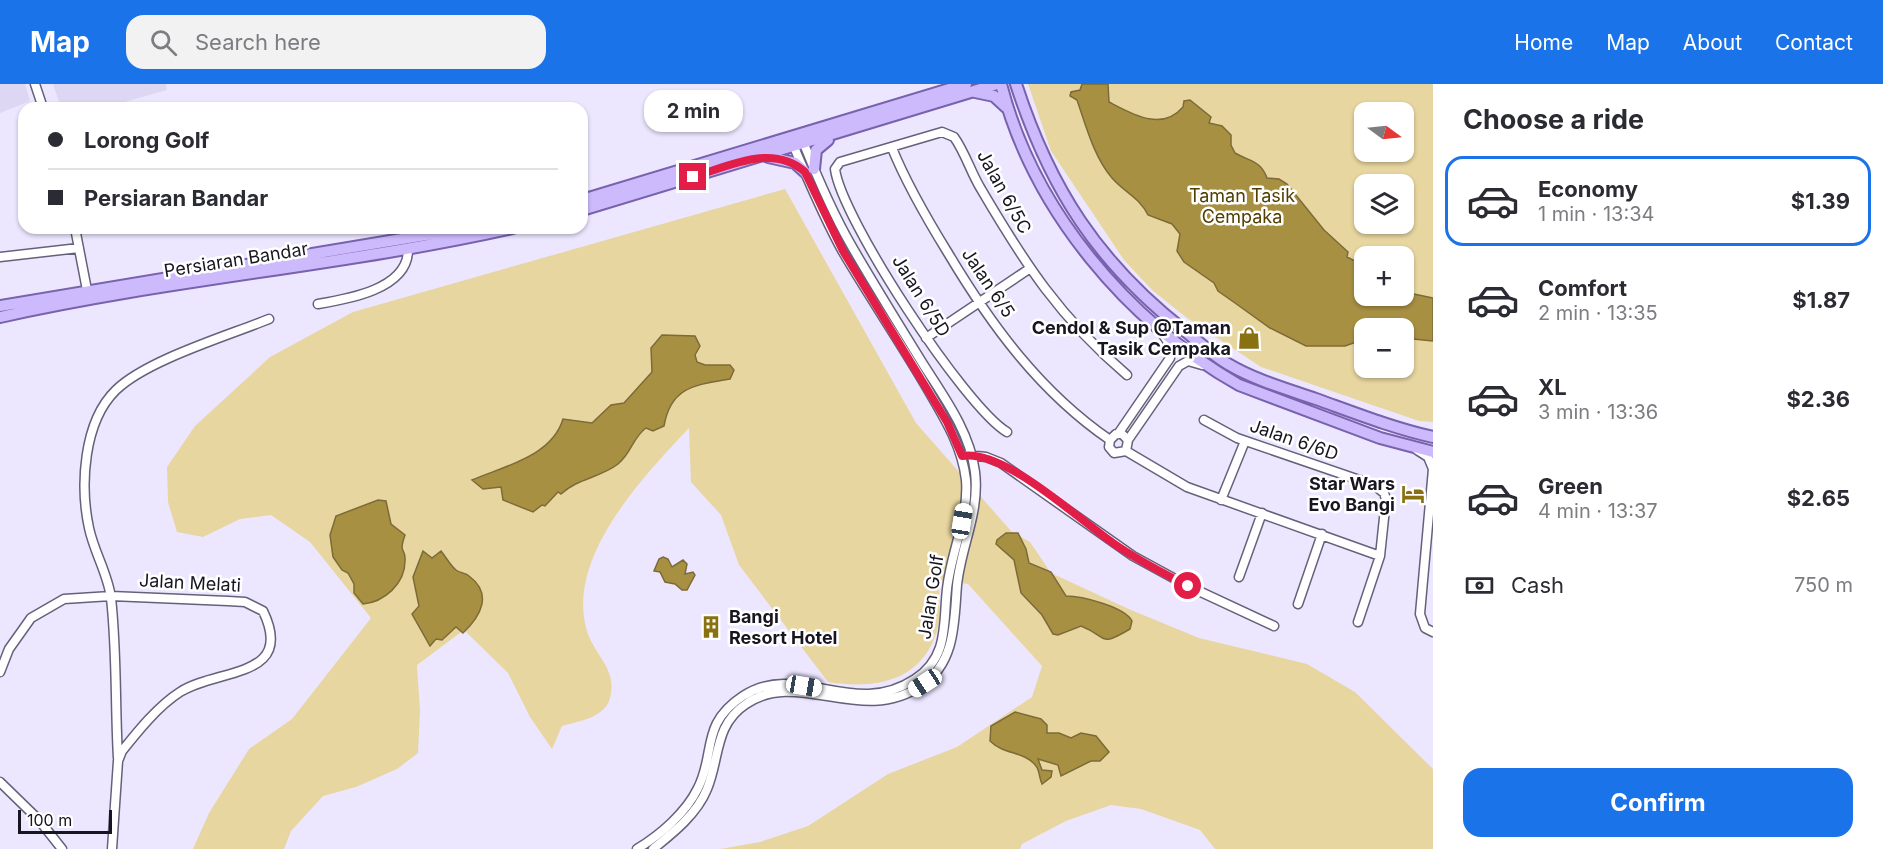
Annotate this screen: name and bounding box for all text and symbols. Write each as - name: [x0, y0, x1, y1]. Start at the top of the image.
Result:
- search box: [126, 15, 546, 69]
- text: Map: [30, 25, 90, 59]
- icon: search: [147, 26, 180, 59]
- text: Search here: [195, 29, 321, 55]
- text: Home: [1514, 30, 1573, 55]
- text: Map: [1606, 30, 1650, 55]
- text: About: [1683, 30, 1742, 55]
- text: Contact: [1775, 30, 1853, 55]
- callout: 2 min: [644, 90, 742, 132]
- text: 2 min: [667, 99, 720, 123]
- north arrow: [1354, 102, 1414, 162]
- map controls: [1354, 102, 1414, 378]
- text: Choose a ride: [1463, 103, 1644, 136]
- text: Lorong Golf: [84, 127, 209, 153]
- street label: Jalan 6/5C: [973, 146, 1036, 237]
- route end: [679, 163, 706, 190]
- button: layers: [1354, 174, 1414, 234]
- icon: car: [1466, 174, 1520, 228]
- text: Economy: [1538, 176, 1638, 202]
- text: Persiaran Bandar: [84, 185, 268, 211]
- park label: Taman Tasik Cempaka: [1189, 185, 1295, 227]
- text: $1.39: [1791, 188, 1850, 214]
- text: 1 min · 13:34: [1538, 202, 1654, 226]
- street label: Persiaran Bandar: [162, 238, 310, 281]
- street label: Jalan 6/5: [958, 244, 1019, 321]
- button: +: [1354, 246, 1414, 306]
- street label: Jalan 6/5D: [888, 251, 955, 340]
- icon: car: [1466, 273, 1520, 327]
- text: Comfort: [1538, 275, 1627, 301]
- text: $1.87: [1792, 287, 1850, 313]
- text: 2 min · 13:35: [1538, 301, 1658, 325]
- place label: Cendol & Sup @Taman Tasik Cempaka: [1032, 317, 1231, 359]
- button: −: [1354, 318, 1414, 378]
- shop icon: Cendol & Sup @Taman Tasik Cempaka: [1236, 325, 1262, 351]
- icon: car: [1466, 372, 1520, 426]
- text: XL: [1538, 374, 1567, 400]
- text: $2.36: [1786, 386, 1850, 412]
- text: 3 min · 13:36: [1538, 400, 1658, 424]
- street label: Jalan 6/6D: [1247, 415, 1341, 464]
- icon: car: [1466, 471, 1520, 525]
- place label: Star Wars Evo Bangi: [1308, 473, 1395, 515]
- text: Green: [1538, 473, 1603, 499]
- hotel icon: Star Wars Evo Bangi: [1400, 481, 1426, 507]
- text: $2.65: [1787, 485, 1850, 511]
- text: 4 min · 13:37: [1538, 499, 1658, 523]
- car: [950, 502, 974, 540]
- street label: Jalan Golf: [913, 553, 948, 641]
- street label: Jalan Melati: [139, 569, 242, 596]
- icon: cash: [1463, 569, 1496, 602]
- route start: [1174, 572, 1201, 599]
- text: Cash: [1511, 572, 1564, 598]
- text: 750 m: [1794, 573, 1853, 597]
- place label: Bangi Resort Hotel: [729, 606, 837, 648]
- building icon: Bangi Resort Hotel: [698, 614, 724, 640]
- car: [905, 666, 945, 700]
- car: [785, 674, 823, 698]
- button: Confirm: [1463, 768, 1853, 837]
- scale bar: [18, 807, 112, 834]
- text: 100 m: [27, 810, 72, 830]

